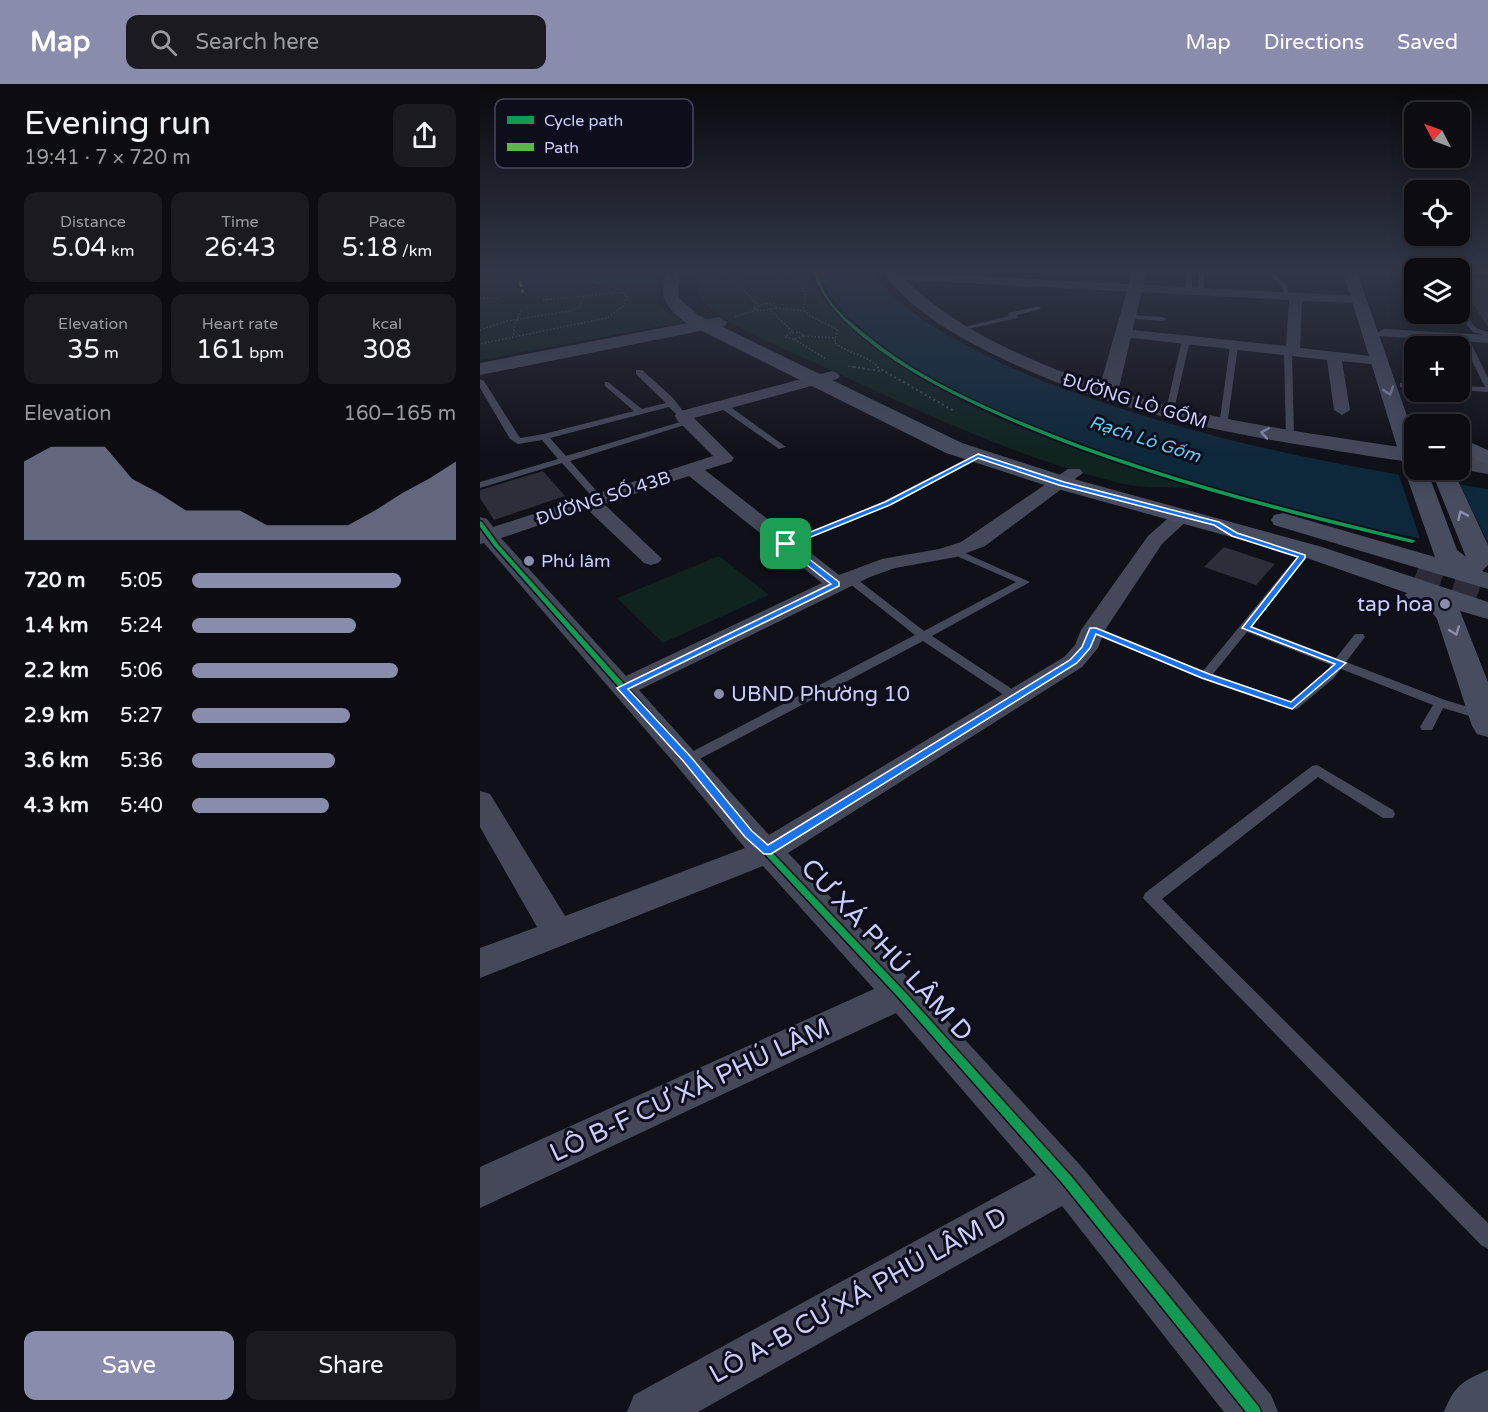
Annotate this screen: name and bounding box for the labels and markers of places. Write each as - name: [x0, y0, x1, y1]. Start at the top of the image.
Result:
- pin: [760, 518, 811, 569]
- place label: Phú lâm: [541, 550, 611, 572]
- marker: Phú lâm: [522, 554, 536, 568]
- place label: tap hoa: [1357, 592, 1433, 617]
- marker: tap hoa: [1438, 597, 1452, 611]
- place label: UBND Phường 10: [731, 682, 910, 707]
- marker: UBND Phường 10: [712, 687, 726, 701]

